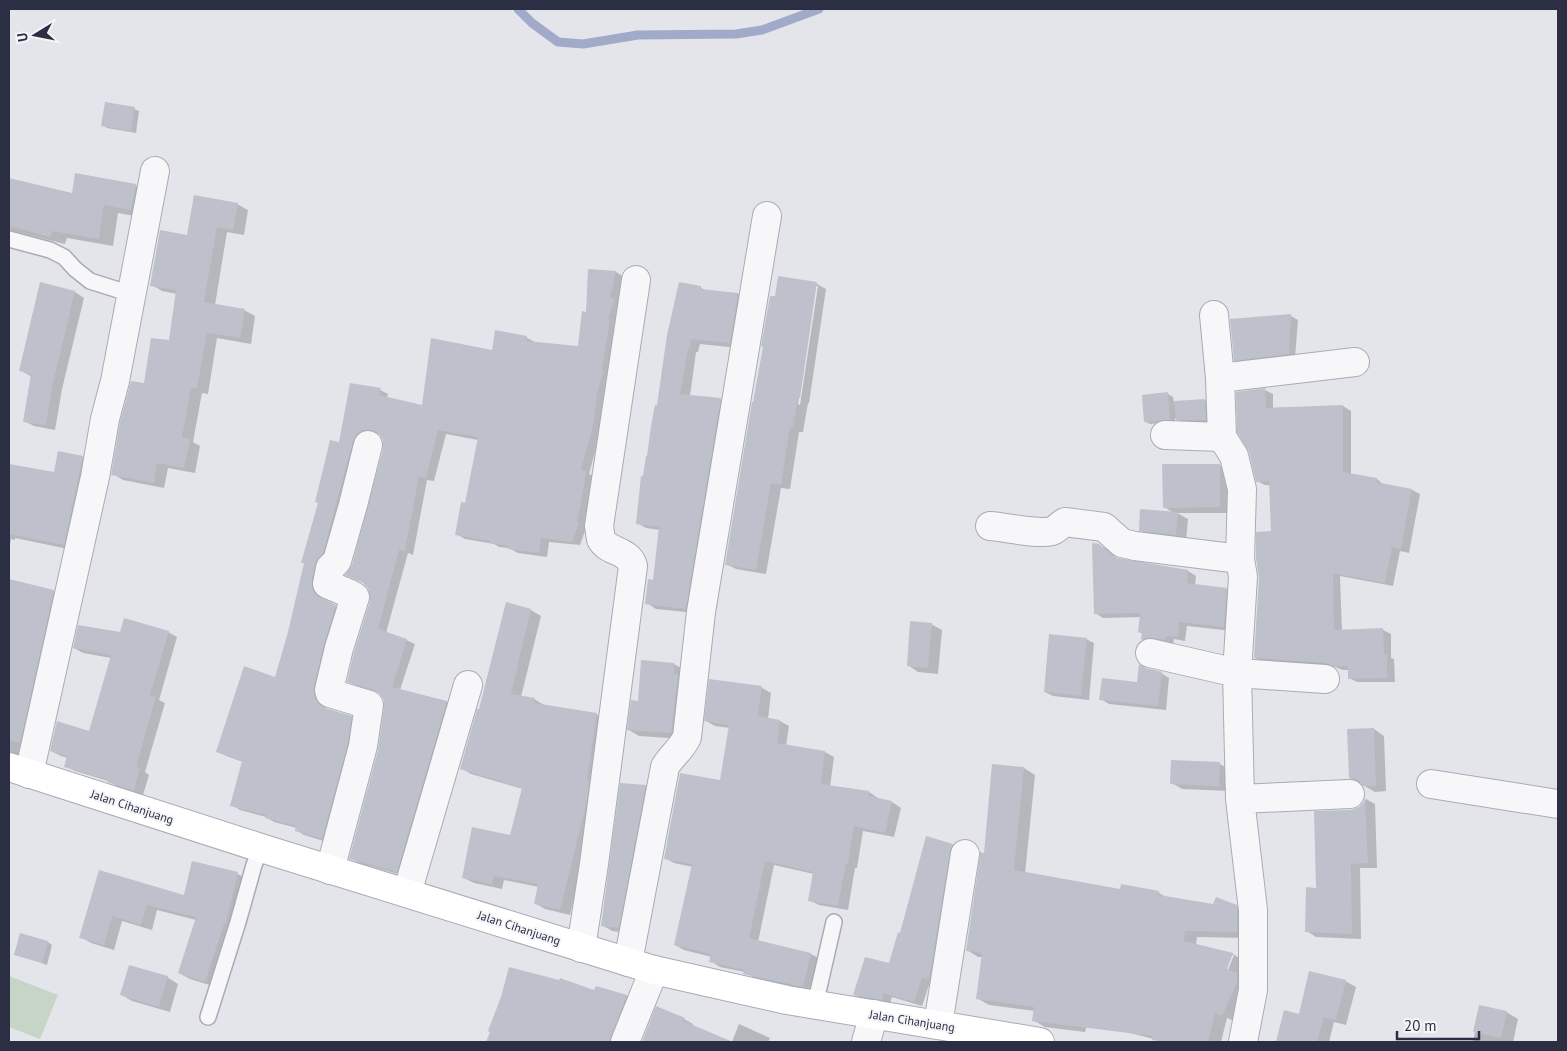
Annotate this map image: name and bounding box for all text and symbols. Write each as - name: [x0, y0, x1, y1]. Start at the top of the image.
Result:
- north arrow: [10, 10, 60, 60]
- text: U: [13, 31, 32, 43]
- street label: Jalan Cihanjuang: [88, 786, 176, 827]
- street label: Jalan Cihanjuang: [475, 907, 563, 948]
- street label: Jalan Cihanjuang: [867, 1006, 956, 1035]
- scale bar: [1397, 1008, 1480, 1040]
- text: 20 m: [1404, 1016, 1437, 1035]

